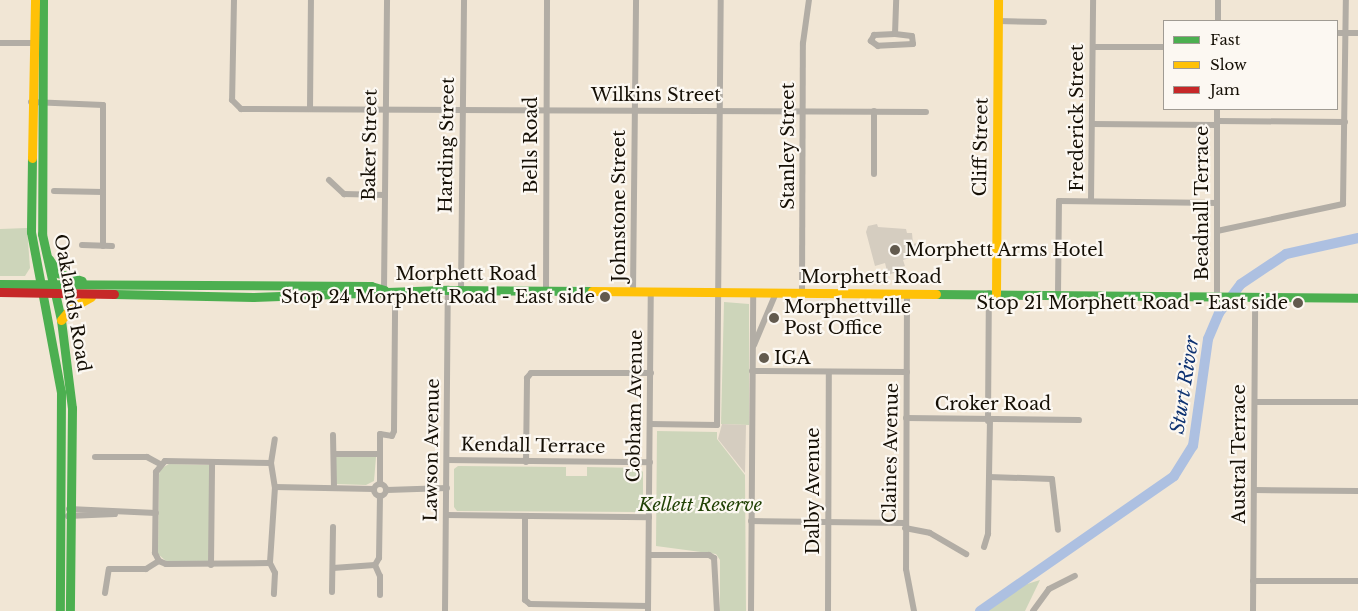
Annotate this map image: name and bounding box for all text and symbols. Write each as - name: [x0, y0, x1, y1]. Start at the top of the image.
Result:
- legend: [1163, 20, 1338, 110]
- text: Fast: [1210, 30, 1240, 49]
- street label: Frederick Street: [1066, 44, 1088, 192]
- text: Slow: [1210, 55, 1247, 74]
- street label: Harding Street: [435, 77, 459, 213]
- text: Jam: [1210, 80, 1240, 99]
- street label: Stanley Street: [777, 82, 799, 210]
- street label: Wilkins Street: [591, 84, 721, 106]
- street label: Baker Street: [358, 89, 382, 201]
- street label: Bells Road: [520, 96, 542, 194]
- street label: Cliff Street: [969, 97, 993, 197]
- street label: Beadnall Terrace: [1191, 125, 1213, 281]
- street label: Johnstone Street: [608, 130, 630, 282]
- street label: Oaklands Road: [49, 232, 95, 374]
- place label: Morphett Arms Hotel: [905, 239, 1104, 261]
- marker: Morphett Arms Hotel: [889, 244, 901, 256]
- street label: Morphett Road: [395, 263, 537, 285]
- street label: Morphett Road: [800, 266, 942, 288]
- place label: Stop 24 Morphett Road - East side: [281, 286, 595, 308]
- marker: Stop 24 Morphett Road - East side: [599, 291, 611, 303]
- place label: Stop 21 Morphett Road - East side: [977, 292, 1288, 314]
- place label: Morphettville Post Office: [784, 297, 911, 340]
- marker: Stop 21 Morphett Road - East side: [1292, 297, 1304, 309]
- marker: Morphettville Post Office: [768, 312, 780, 324]
- street label: Cobham Avenue: [623, 329, 647, 483]
- water label: Sturt River: [1166, 334, 1204, 436]
- place label: IGA: [774, 347, 811, 369]
- marker: IGA: [758, 352, 770, 364]
- street label: Lawson Avenue: [420, 378, 444, 522]
- street label: Claines Avenue: [879, 382, 903, 524]
- street label: Austral Terrace: [1228, 384, 1250, 524]
- street label: Croker Road: [935, 393, 1051, 415]
- street label: Dalby Avenue: [802, 427, 824, 555]
- street label: Kendall Terrace: [460, 434, 606, 458]
- park label: Kellett Reserve: [638, 494, 762, 516]

